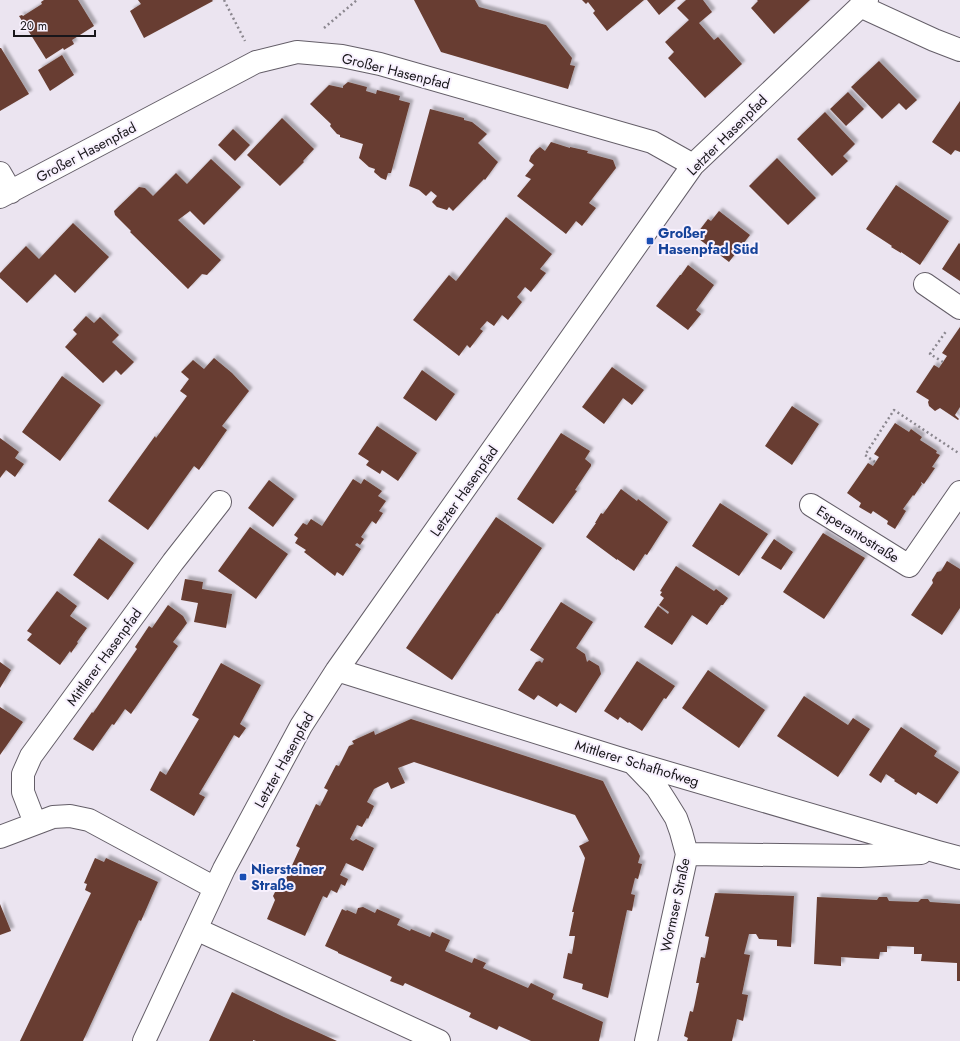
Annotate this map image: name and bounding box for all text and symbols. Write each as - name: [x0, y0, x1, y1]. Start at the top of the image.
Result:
- scale bar: [14, 12, 95, 38]
- text: 20 m: [20, 17, 47, 35]
- street label: Großer Hasenpfad: [340, 48, 452, 94]
- street label: Letzter Hasenpfad: [682, 90, 772, 180]
- street label: Großer Hasenpfad: [32, 117, 140, 187]
- place label: Großer Hasenpfad Süd: [658, 223, 758, 259]
- marker: Großer Hasenpfad Süd: [645, 236, 655, 246]
- street label: Letzter Hasenpfad: [425, 442, 503, 540]
- street label: Esperantostraße: [813, 501, 903, 567]
- street label: Mittlerer Hasenpfad: [62, 604, 146, 710]
- street label: Letzter Hasenpfad: [249, 709, 319, 811]
- street label: Mittlerer Schafhofweg: [572, 735, 702, 791]
- street label: Wormser Straße: [655, 856, 695, 954]
- place label: Niersteiner Straße: [251, 859, 325, 895]
- marker: Niersteiner Straße: [238, 872, 248, 882]

